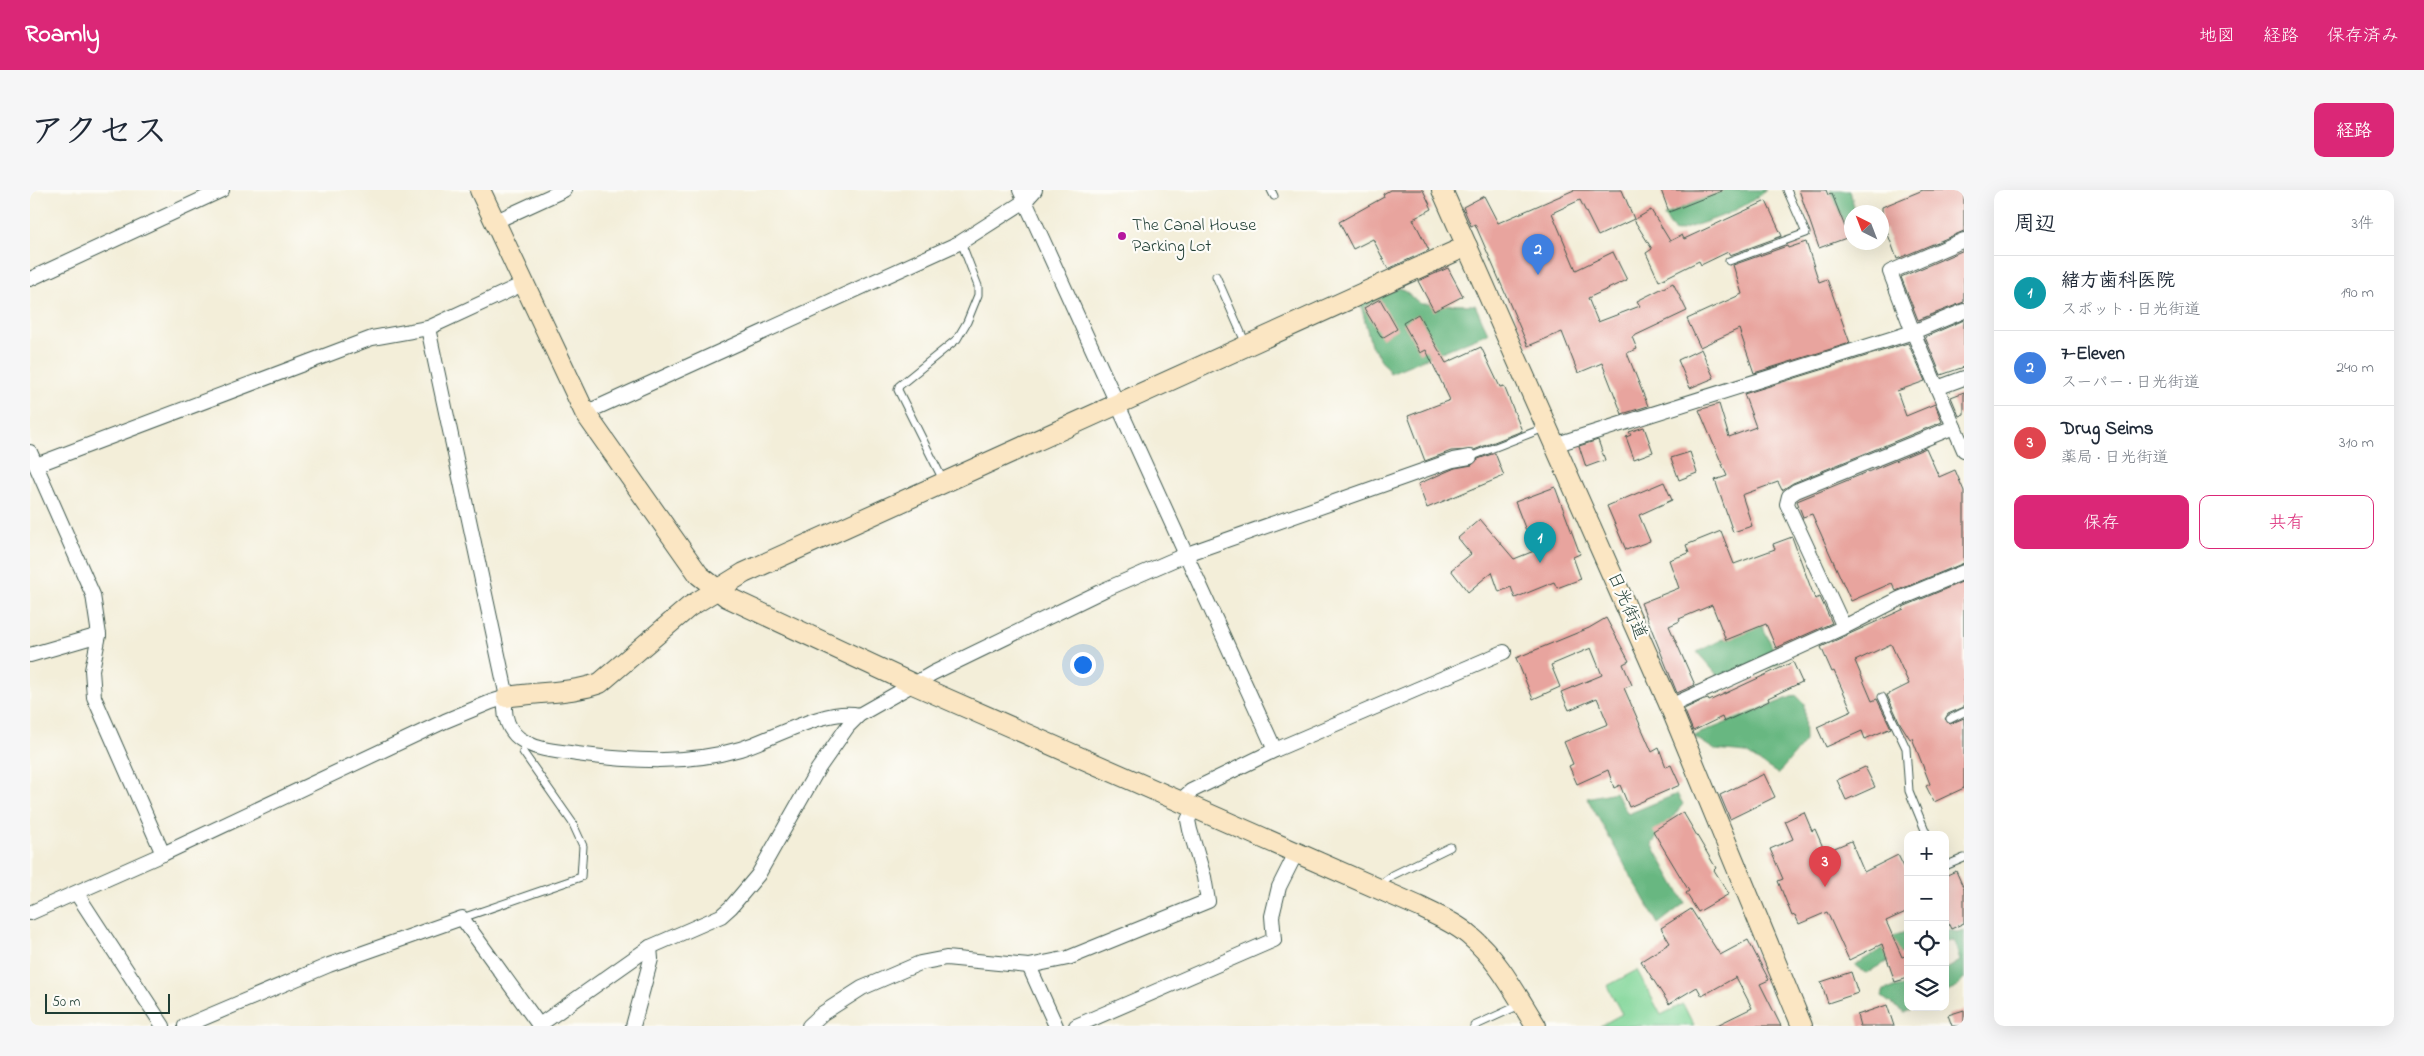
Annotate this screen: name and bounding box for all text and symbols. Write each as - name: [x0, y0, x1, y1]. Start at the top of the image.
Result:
- text: Roamly: [25, 18, 100, 53]
- text: 地図: [2199, 24, 2235, 50]
- text: 経路: [2263, 24, 2299, 50]
- text: 保存済み: [2327, 24, 2399, 50]
- button: 経路: [2314, 103, 2394, 157]
- text: アクセス: [30, 108, 168, 159]
- north arrow: [1844, 205, 1889, 250]
- text: 周辺: [2014, 210, 2056, 240]
- text: 3件: [2351, 212, 2374, 236]
- place label: The Canal House Parking Lot: [1132, 213, 1257, 261]
- marker: The Canal House Parking Lot: [1116, 230, 1128, 242]
- pin: 2: [1522, 234, 1554, 275]
- text: 緒方歯科医院: [2061, 268, 2175, 295]
- text: 1: [2027, 281, 2033, 305]
- text: 190 m: [2341, 281, 2374, 305]
- text: スポット · 日光街道: [2061, 298, 2200, 322]
- text: 7-Eleven: [2061, 341, 2125, 368]
- text: 2: [2026, 356, 2034, 380]
- text: 240 m: [2336, 356, 2374, 380]
- text: スーパー · 日光街道: [2061, 371, 2200, 395]
- text: Drug Seims: [2061, 416, 2154, 443]
- text: 3: [2027, 431, 2033, 455]
- text: 310 m: [2339, 431, 2374, 455]
- text: 薬局 · 日光街道: [2061, 446, 2168, 470]
- button: 保存: [2014, 495, 2189, 549]
- button: 共有: [2199, 495, 2374, 549]
- pin: 1: [1524, 522, 1556, 563]
- street label: 日光街道: [1599, 568, 1653, 644]
- your location: [1070, 652, 1096, 678]
- map controls: [1904, 831, 1949, 1011]
- button: +: [1904, 831, 1949, 876]
- pin: 3: [1809, 846, 1841, 887]
- button: −: [1904, 876, 1949, 921]
- button: locate: [1904, 921, 1949, 966]
- button: layers: [1904, 966, 1949, 1011]
- scale bar: [45, 991, 170, 1014]
- text: 50 m: [52, 992, 80, 1013]

